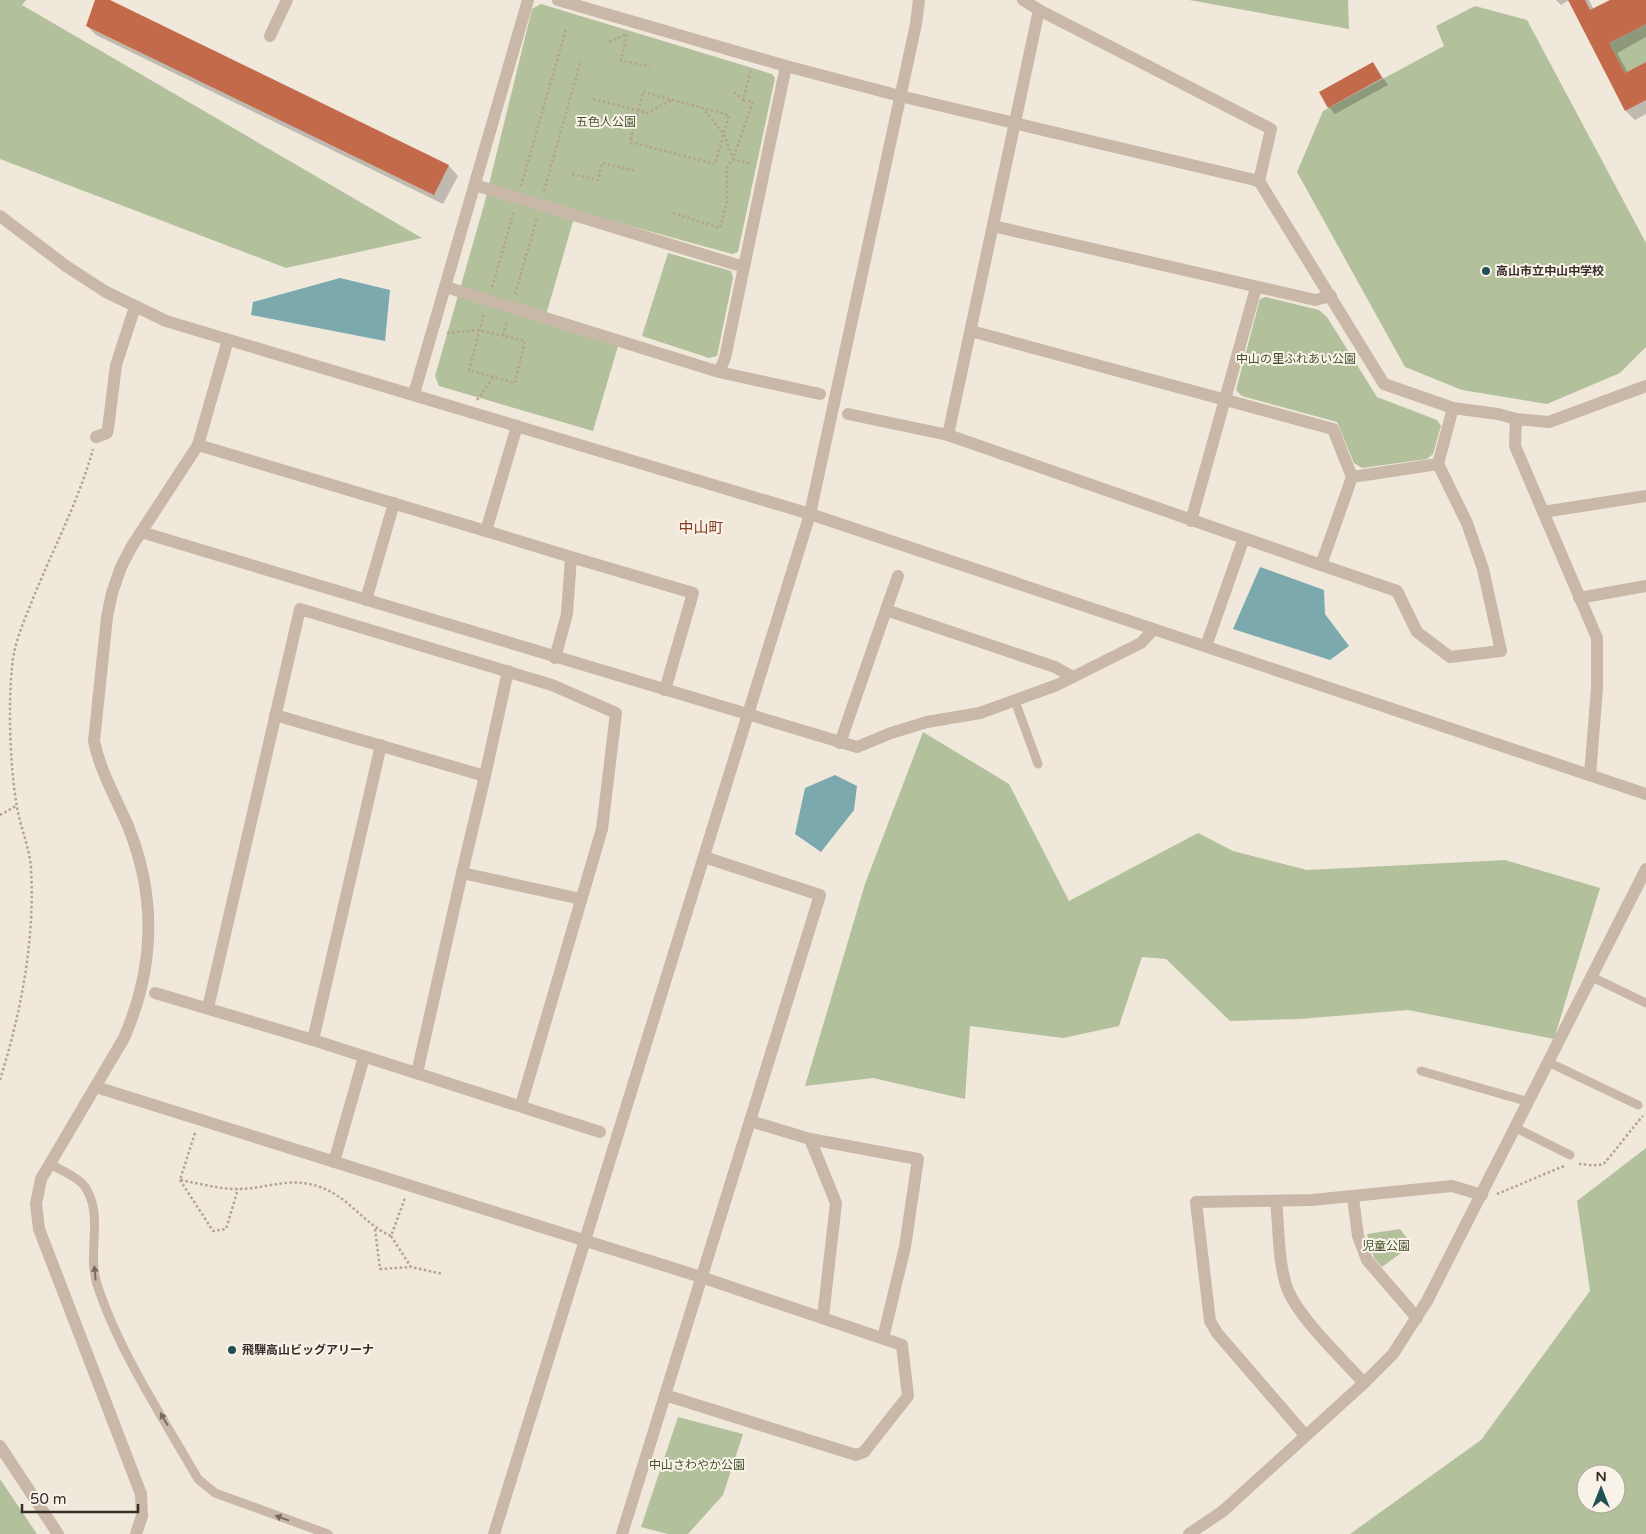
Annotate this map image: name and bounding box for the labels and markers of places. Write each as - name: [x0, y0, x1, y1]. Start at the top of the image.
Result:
- place label: 高山市立中山中学校: [1496, 264, 1604, 278]
- marker: 高山市立中山中学校: [1480, 265, 1492, 277]
- place label: 飛騨高山ビッグアリーナ: [242, 1343, 374, 1357]
- marker: 飛騨高山ビッグアリーナ: [226, 1344, 238, 1356]

